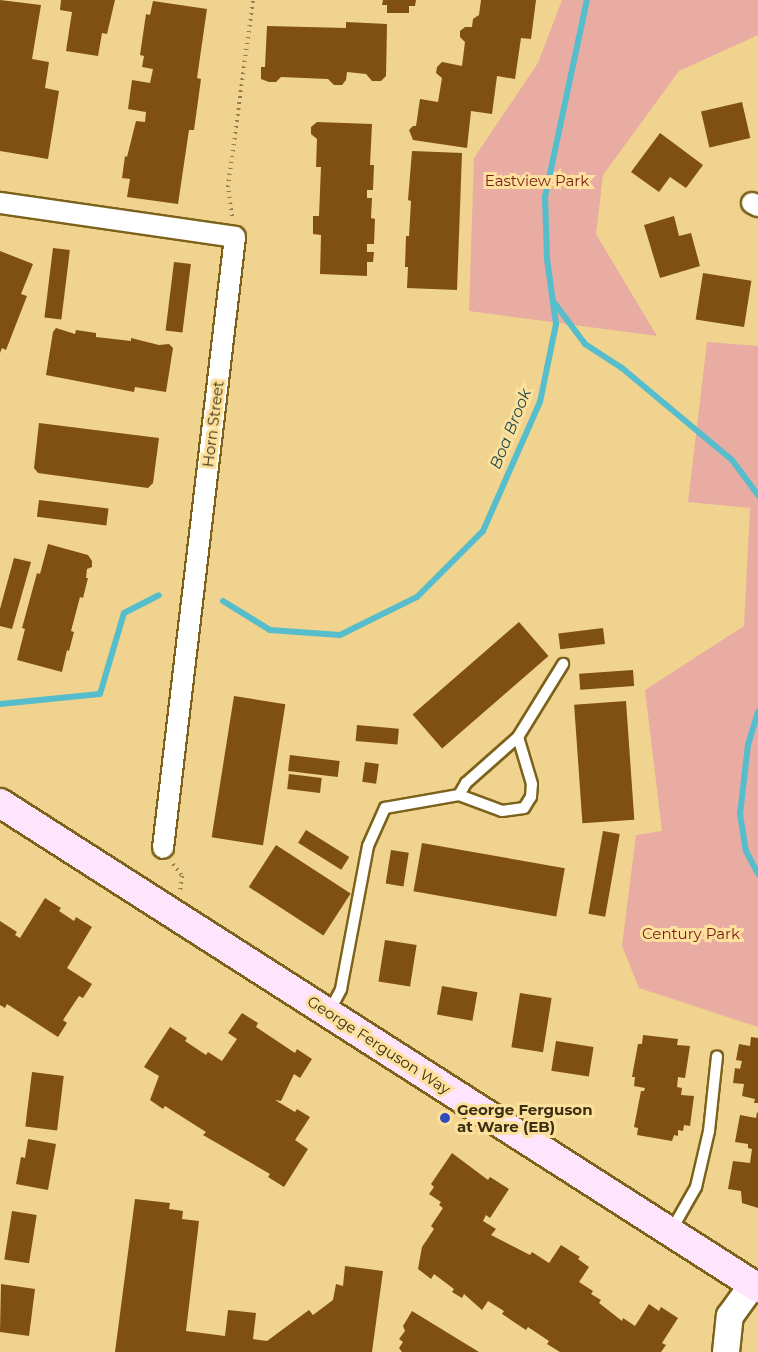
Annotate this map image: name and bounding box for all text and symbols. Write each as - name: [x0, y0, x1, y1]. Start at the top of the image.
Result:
- park label: Eastview Park: [485, 172, 589, 190]
- street label: Horn Street: [199, 380, 227, 468]
- water label: Boa Brook: [486, 386, 536, 472]
- park label: Century Park: [642, 925, 740, 943]
- street label: George Ferguson Way: [304, 992, 454, 1098]
- place label: George Ferguson at Ware (EB): [457, 1100, 593, 1135]
- marker: George Ferguson at Ware (EB): [438, 1111, 452, 1125]

